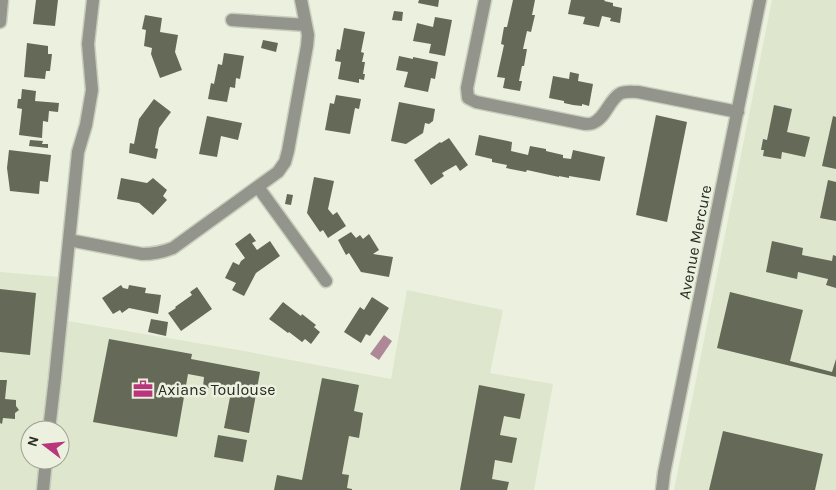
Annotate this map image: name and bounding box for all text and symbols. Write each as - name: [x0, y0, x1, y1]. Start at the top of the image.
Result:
- street label: Avenue Mercure: [675, 183, 715, 301]
- office icon: Axians Toulouse: [132, 378, 154, 400]
- place label: Axians Toulouse: [158, 380, 276, 399]
- north arrow: [20, 420, 70, 470]
- text: N: [23, 434, 43, 449]

